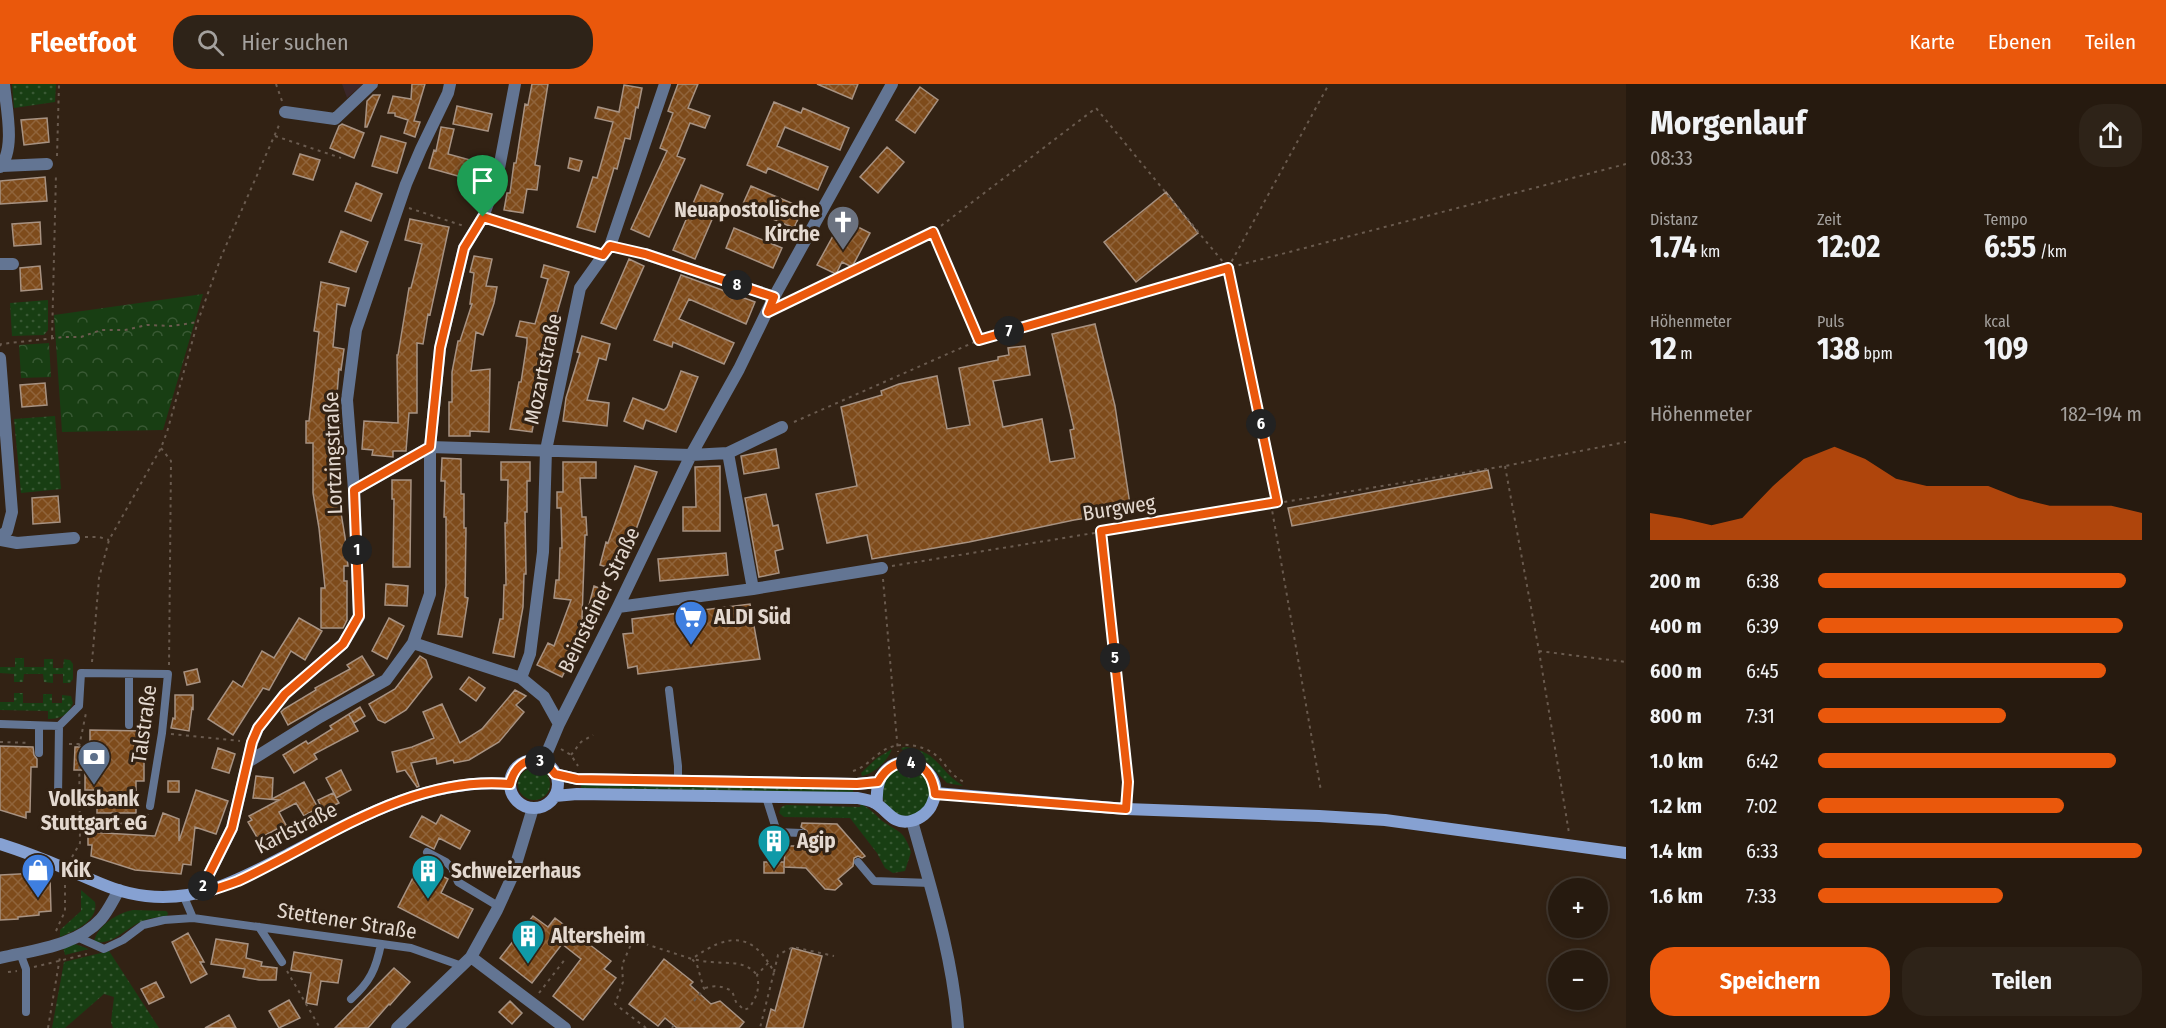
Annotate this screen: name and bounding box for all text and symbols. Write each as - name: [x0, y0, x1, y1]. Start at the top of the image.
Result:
- search box: [173, 15, 593, 69]
- text: Fleetfoot: [30, 26, 137, 59]
- icon: search: [194, 26, 227, 59]
- text: Hier suchen: [242, 29, 348, 56]
- text: Karte: [1909, 29, 1955, 55]
- text: Ebenen: [1988, 29, 2052, 55]
- text: Teilen: [2085, 29, 2136, 55]
- text: Morgenlauf: [1650, 103, 1806, 143]
- button: share: [2079, 104, 2142, 167]
- text: 08:33: [1650, 146, 1693, 170]
- pin: [457, 155, 508, 217]
- icon: arrive: [466, 164, 499, 197]
- place label: Neuapostolische Kirche: [674, 197, 820, 247]
- church icon: Neuapostolische Kirche: [825, 204, 861, 251]
- text: Distanz: [1650, 210, 1698, 229]
- text: Zeit: [1817, 210, 1841, 229]
- text: Tempo: [1984, 210, 2028, 229]
- text: 1.74: [1650, 229, 1697, 265]
- text: 12:02: [1817, 229, 1880, 265]
- text: 6:55: [1984, 229, 2036, 265]
- text: km: [1697, 242, 1720, 261]
- text: /km: [2036, 242, 2067, 261]
- pin: 8: [722, 270, 752, 300]
- text: 8: [733, 275, 741, 294]
- street label: Mozartstraße: [519, 311, 567, 427]
- text: Höhenmeter: [1650, 312, 1732, 331]
- text: Puls: [1817, 312, 1844, 331]
- text: kcal: [1984, 312, 2010, 331]
- pin: 7: [994, 316, 1024, 346]
- text: 7: [1006, 321, 1012, 340]
- text: 12: [1650, 331, 1677, 367]
- text: 138: [1817, 331, 1860, 367]
- text: 109: [1984, 331, 2028, 367]
- text: m: [1677, 344, 1693, 363]
- text: bpm: [1860, 344, 1893, 363]
- street label: Lortzingstraße: [318, 391, 348, 515]
- text: Höhenmeter: [1650, 402, 1752, 426]
- text: 182–194 m: [2060, 402, 2142, 426]
- pin: 6: [1246, 409, 1276, 439]
- text: 6: [1257, 414, 1265, 433]
- street label: Burgweg: [1081, 489, 1157, 527]
- street label: Beinsteiner Straße: [552, 523, 646, 677]
- pin: 1: [342, 535, 372, 565]
- text: 1: [354, 540, 360, 559]
- text: 200 m: [1650, 569, 1701, 593]
- text: 6:38: [1746, 569, 1779, 593]
- supermarket icon: ALDI Süd: [673, 599, 709, 646]
- place label: ALDI Süd: [713, 604, 791, 630]
- text: 400 m: [1650, 614, 1702, 638]
- text: 6:39: [1746, 614, 1779, 638]
- pin: 5: [1100, 643, 1130, 673]
- text: 5: [1111, 648, 1119, 667]
- text: 600 m: [1650, 659, 1702, 683]
- text: 6:45: [1746, 659, 1779, 683]
- street label: Talstraße: [126, 683, 162, 765]
- text: 800 m: [1650, 704, 1702, 728]
- text: 7:31: [1746, 704, 1775, 728]
- bank icon: Volksbank Stuttgart eG: [76, 739, 112, 786]
- pin: 3: [525, 746, 555, 776]
- pin: 4: [896, 748, 926, 778]
- text: 1.0 km: [1650, 749, 1703, 773]
- text: 6:42: [1746, 749, 1778, 773]
- text: 3: [536, 751, 544, 770]
- text: 4: [907, 753, 915, 772]
- place label: Volksbank Stuttgart eG: [41, 786, 147, 836]
- text: 1.2 km: [1650, 794, 1702, 818]
- text: 7:02: [1746, 794, 1777, 818]
- street label: Karlstraße: [251, 796, 341, 860]
- building icon: Agip: [756, 823, 792, 870]
- place label: Agip: [796, 828, 836, 854]
- text: 1.4 km: [1650, 839, 1702, 863]
- text: 6:33: [1746, 839, 1778, 863]
- shop icon: KiK: [20, 852, 56, 899]
- building icon: Schweizerhaus: [410, 853, 446, 900]
- place label: KiK: [61, 857, 92, 883]
- place label: Schweizerhaus: [451, 858, 581, 884]
- pin: 2: [188, 871, 218, 901]
- text: 2: [199, 876, 207, 895]
- map controls: [1548, 878, 1608, 1010]
- button: +: [1548, 878, 1608, 938]
- text: 1.6 km: [1650, 884, 1703, 908]
- text: 7:33: [1746, 884, 1777, 908]
- street label: Stettener Straße: [275, 897, 419, 945]
- building icon: Altersheim: [510, 918, 546, 965]
- place label: Altersheim: [550, 923, 646, 949]
- button: Speichern: [1650, 947, 1890, 1016]
- button: Teilen: [1902, 947, 2142, 1016]
- button: −: [1548, 950, 1608, 1010]

